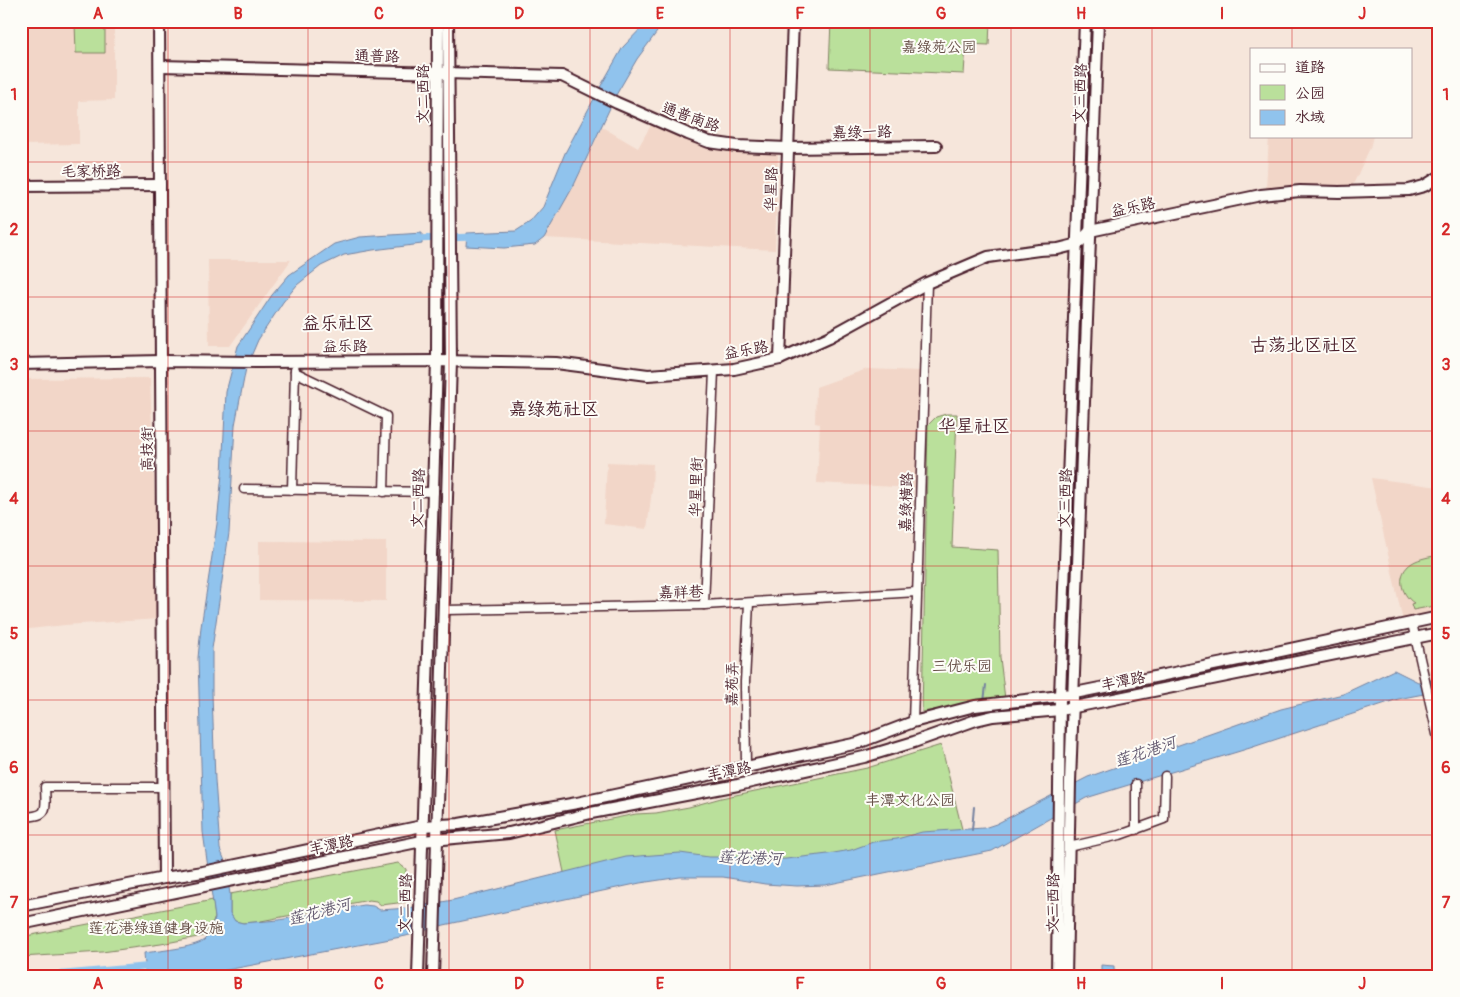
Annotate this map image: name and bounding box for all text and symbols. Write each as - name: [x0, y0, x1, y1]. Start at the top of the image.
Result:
- text: A: [93, 4, 104, 24]
- text: B: [233, 4, 243, 24]
- text: C: [374, 4, 384, 24]
- text: D: [514, 4, 524, 24]
- text: E: [656, 4, 665, 24]
- text: F: [795, 4, 805, 24]
- text: G: [936, 4, 947, 24]
- text: H: [1076, 4, 1086, 24]
- text: I: [1220, 4, 1224, 24]
- text: J: [1358, 4, 1366, 24]
- park label: 嘉绿苑公园: [901, 38, 977, 57]
- street label: 通普路: [354, 47, 400, 66]
- legend: [1250, 48, 1412, 138]
- text: 道路: [1295, 58, 1325, 77]
- street label: 文三西路: [1070, 63, 1091, 123]
- street label: 文二西路: [414, 64, 433, 124]
- text: 公园: [1295, 84, 1325, 103]
- text: 1: [11, 85, 17, 105]
- text: 1: [1443, 85, 1449, 105]
- street label: 通普南路: [659, 98, 722, 137]
- text: 水域: [1295, 108, 1325, 127]
- street label: 嘉绿一路: [832, 122, 892, 143]
- street label: 毛家桥路: [61, 161, 121, 182]
- street label: 华星路: [761, 166, 782, 212]
- street label: 益乐路: [1109, 194, 1157, 221]
- text: 2: [10, 220, 19, 240]
- text: 2: [1442, 220, 1451, 240]
- district label: 益乐社区: [302, 312, 374, 335]
- district label: 古荡北区社区: [1250, 334, 1358, 357]
- street label: 益乐路: [322, 337, 368, 356]
- street label: 益乐路: [722, 337, 770, 364]
- text: 3: [10, 355, 19, 375]
- text: 3: [1442, 355, 1451, 375]
- district label: 嘉绿苑社区: [509, 398, 599, 421]
- district label: 华星社区: [938, 415, 1010, 438]
- street label: 高技街: [138, 426, 157, 472]
- street label: 华星里街: [686, 457, 707, 517]
- street label: 文二西路: [408, 468, 429, 528]
- street label: 文三西路: [1055, 468, 1076, 528]
- street label: 嘉绿横路: [896, 472, 917, 532]
- text: 4: [9, 489, 19, 509]
- text: 4: [1441, 489, 1451, 509]
- street label: 嘉祥巷: [658, 583, 704, 602]
- text: 5: [10, 624, 19, 644]
- text: 5: [1442, 624, 1451, 644]
- park label: 三优乐园: [932, 657, 992, 676]
- street label: 嘉苑弄: [723, 661, 742, 707]
- street label: 丰潭路: [1099, 668, 1147, 695]
- water label: 莲花港河: [1112, 731, 1182, 772]
- text: 6: [9, 758, 19, 778]
- street label: 丰潭路: [705, 758, 753, 785]
- text: 6: [1441, 758, 1451, 778]
- park label: 丰潭文化公园: [865, 791, 955, 810]
- street label: 丰潭路: [307, 832, 355, 859]
- water label: 莲花港河: [718, 847, 785, 869]
- street label: 文二西路: [395, 873, 416, 933]
- street label: 文三西路: [1043, 873, 1064, 933]
- text: 7: [10, 893, 19, 913]
- water label: 莲花港河: [286, 893, 356, 930]
- text: 7: [1442, 893, 1451, 913]
- park label: 莲花港绿道健身设施: [88, 919, 224, 938]
- text: A: [93, 974, 104, 994]
- text: B: [233, 974, 243, 994]
- text: C: [374, 974, 384, 994]
- text: D: [514, 974, 524, 994]
- text: E: [656, 974, 665, 994]
- text: F: [795, 974, 805, 994]
- text: G: [936, 974, 947, 994]
- text: H: [1076, 974, 1086, 994]
- text: I: [1220, 974, 1224, 994]
- text: J: [1358, 974, 1366, 994]

